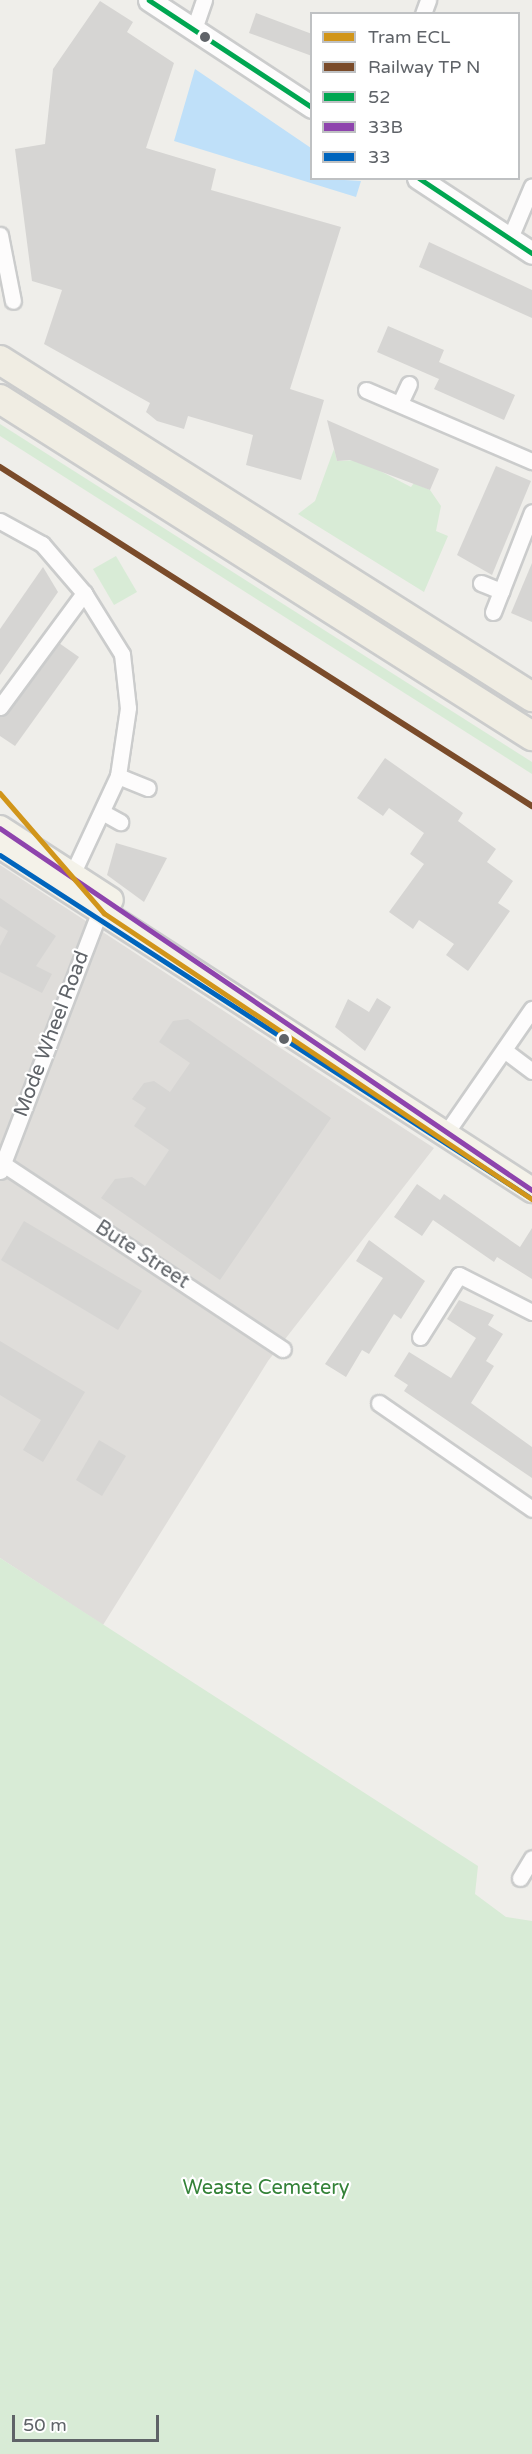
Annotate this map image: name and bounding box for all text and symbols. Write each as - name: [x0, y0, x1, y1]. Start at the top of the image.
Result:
- legend: [310, 12, 520, 180]
- text: Tram ECL: [368, 26, 450, 48]
- unlabelled marker: [199, 31, 211, 43]
- text: Railway TP N: [368, 56, 481, 78]
- text: 52: [368, 86, 391, 108]
- text: 33B: [368, 116, 403, 138]
- text: 33: [368, 146, 391, 168]
- street label: Mode Wheel Road: [9, 948, 95, 1120]
- unlabelled marker: [278, 1033, 290, 1045]
- street label: Bute Street: [91, 1216, 193, 1294]
- park label: Weaste Cemetery: [182, 2176, 350, 2200]
- scale bar: [15, 2403, 162, 2441]
- text: 50 m: [23, 2414, 67, 2436]

